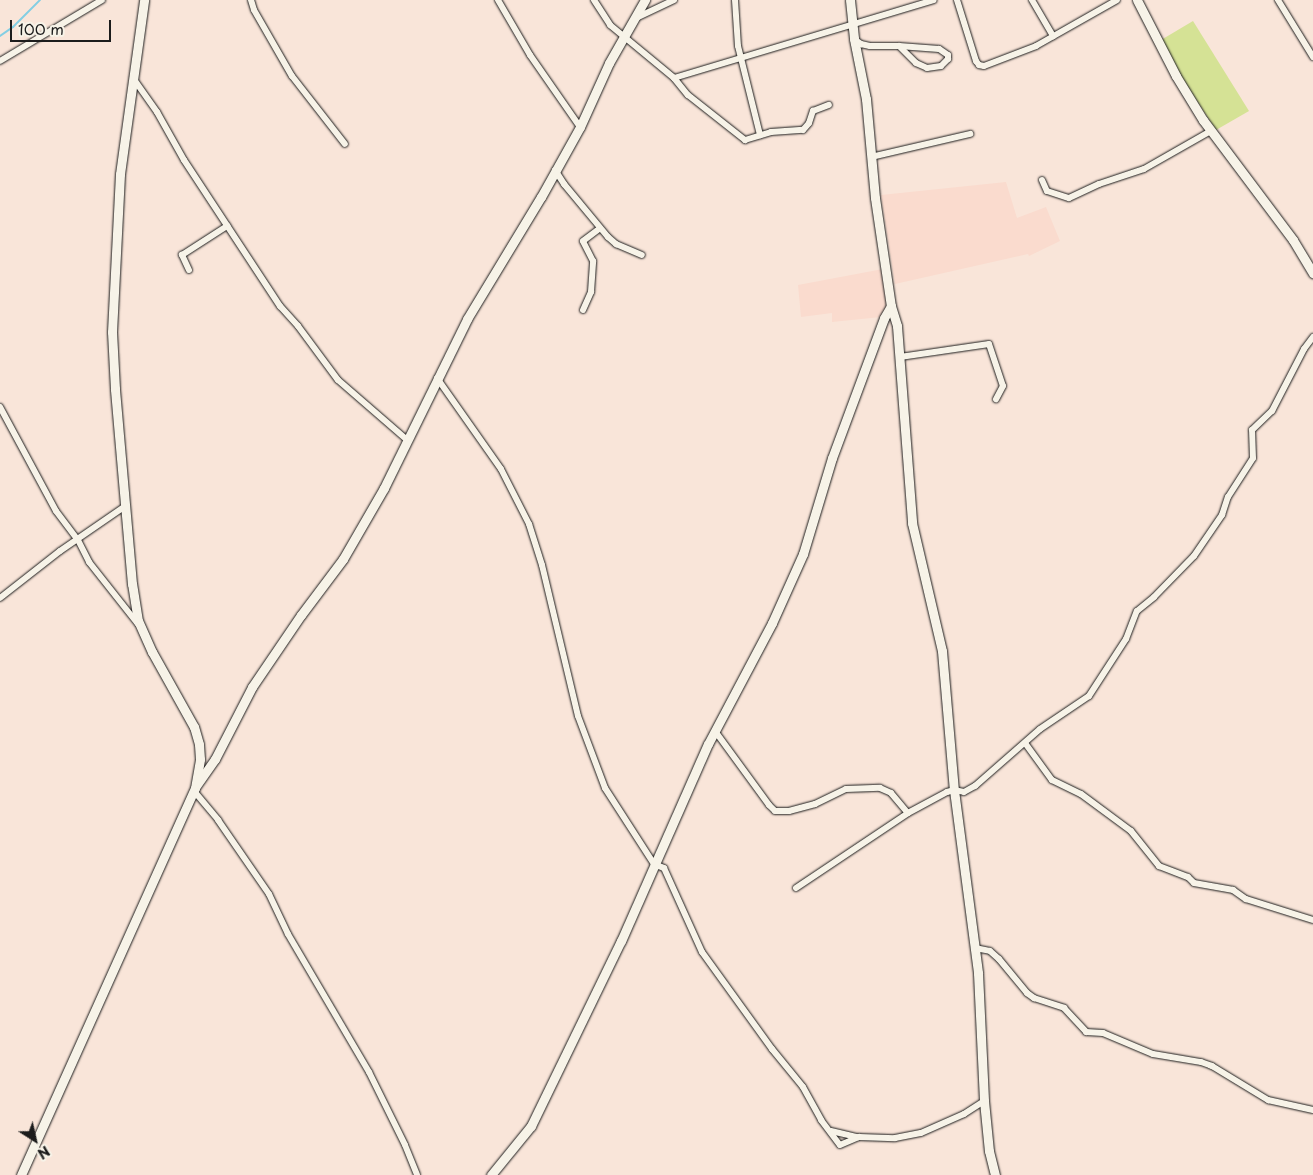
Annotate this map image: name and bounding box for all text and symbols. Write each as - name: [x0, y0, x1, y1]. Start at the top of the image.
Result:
- scale bar: [12, 10, 114, 42]
- text: 100 m: [18, 17, 64, 40]
- north arrow: [10, 1115, 60, 1165]
- text: N: [33, 1141, 54, 1164]

